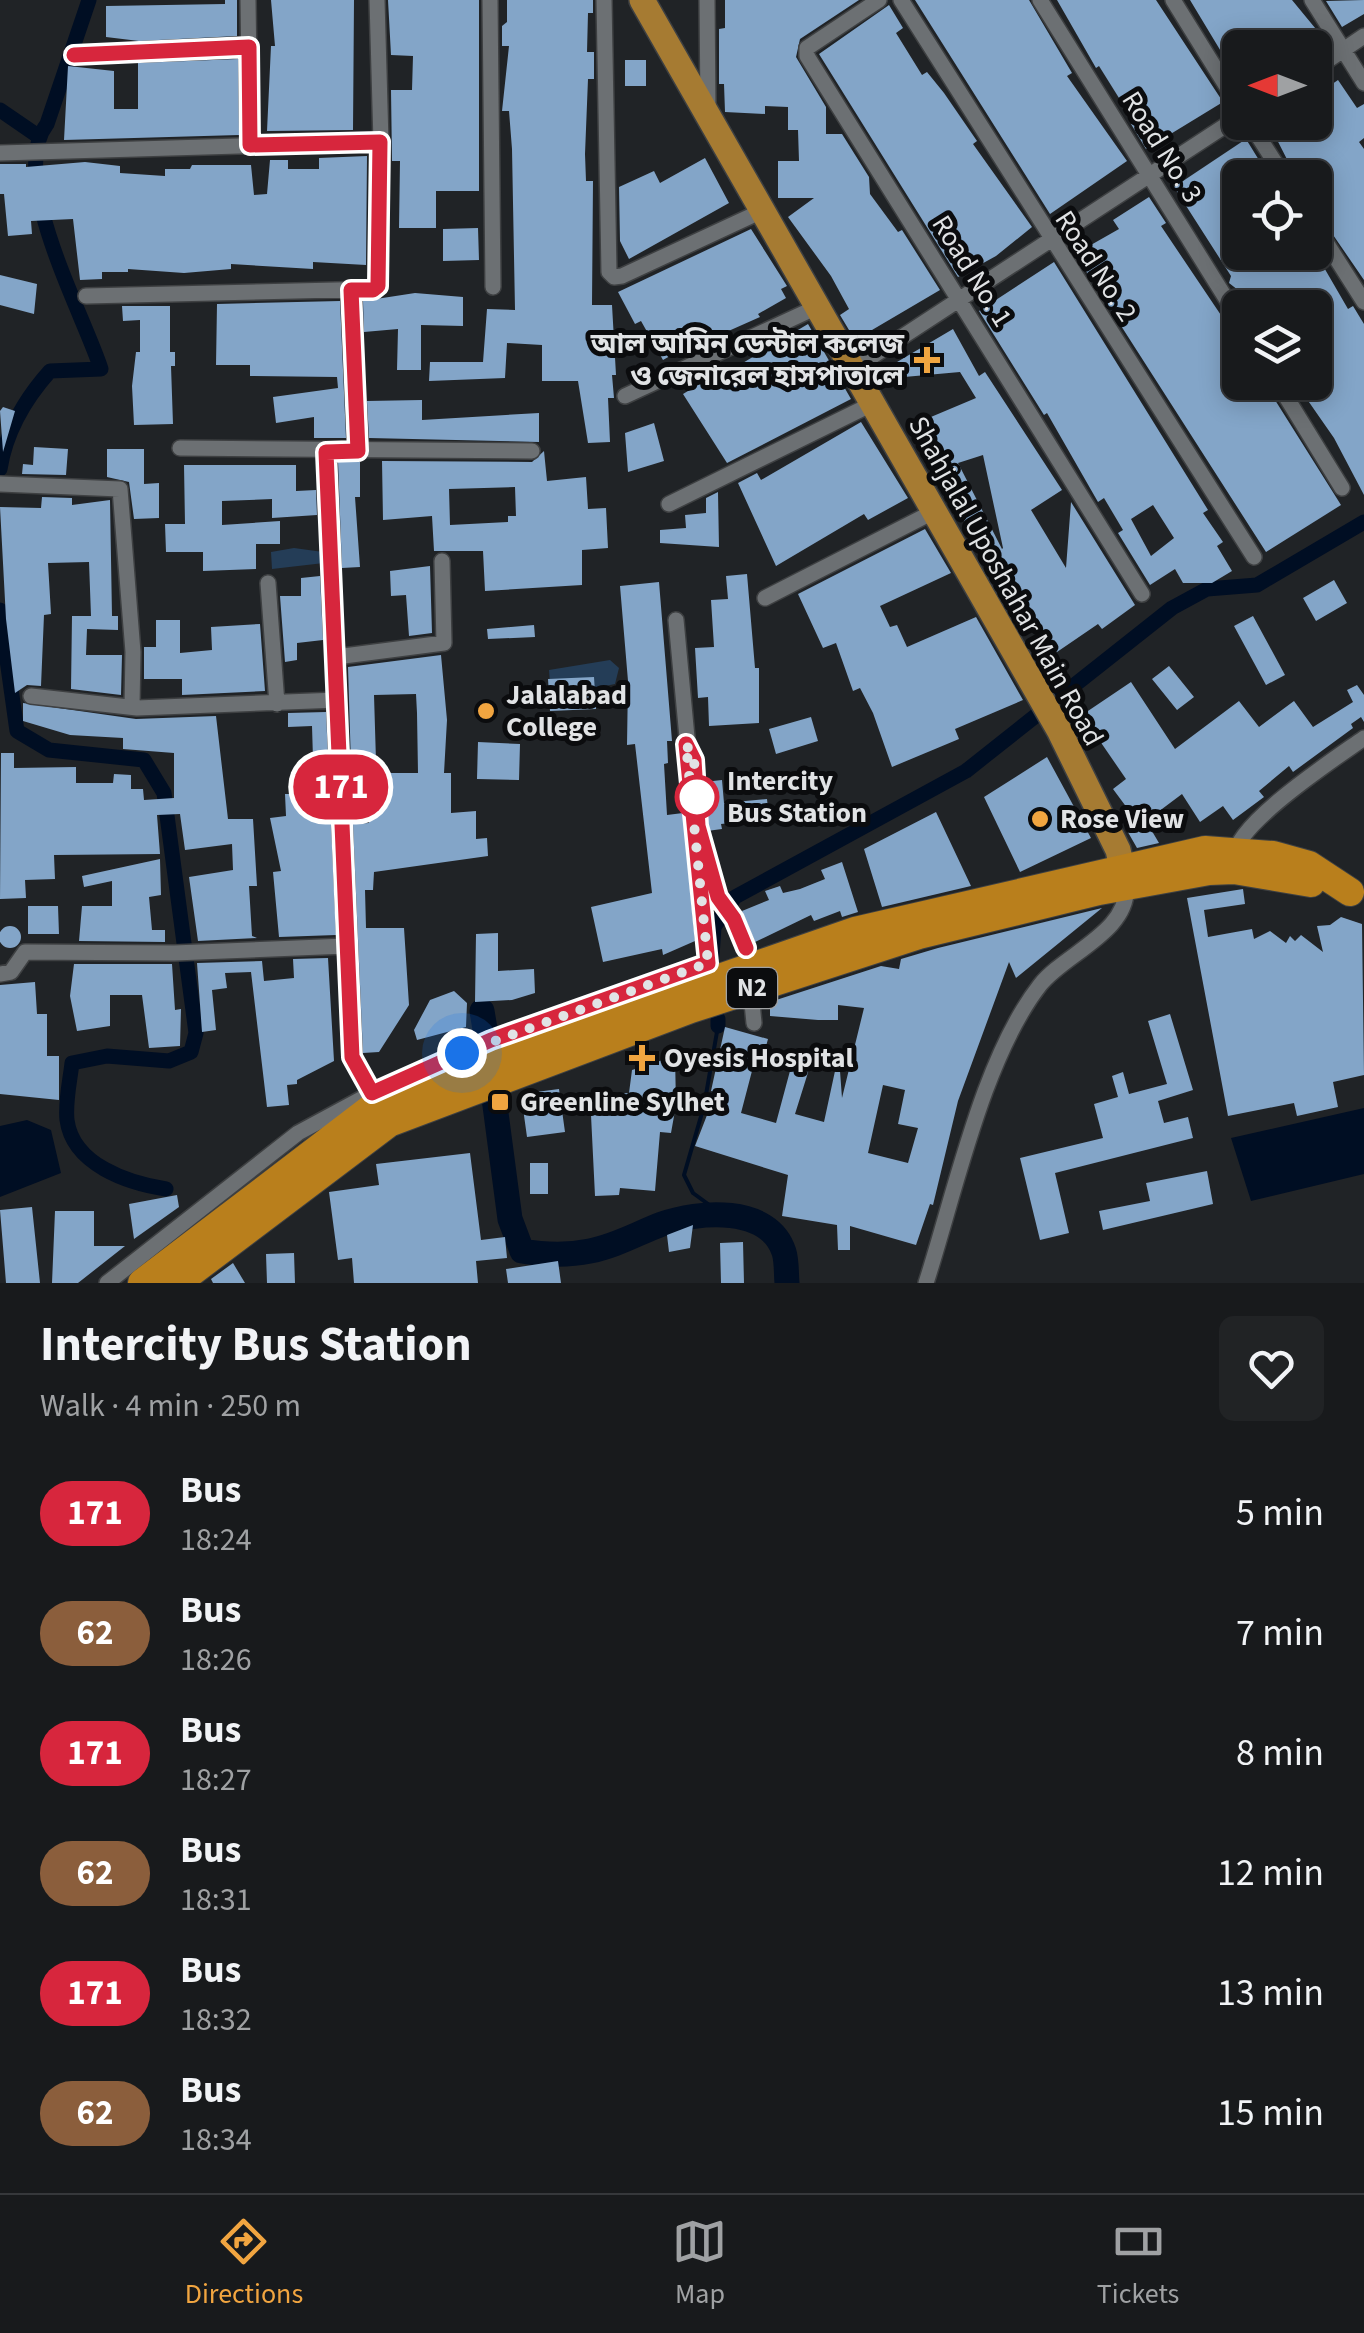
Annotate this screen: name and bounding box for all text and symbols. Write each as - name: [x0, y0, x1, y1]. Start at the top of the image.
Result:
- north arrow: [1222, 30, 1332, 140]
- map controls: [1222, 30, 1332, 400]
- street label: Road No. 3: [1112, 83, 1212, 211]
- button: locate: [1222, 160, 1332, 270]
- street label: Road No. 2: [1045, 203, 1147, 329]
- street label: Road No. 1: [922, 207, 1022, 335]
- button: layers: [1222, 290, 1332, 400]
- place label: আল আমিন ডেন্টাল কলেজ ও জেনারেল হাসপাতালে: [590, 324, 905, 396]
- marker: আল আমিন ডেন্টাল কলেজ ও জেনারেল হাসপাতালে: [914, 347, 940, 373]
- street label: Shahjalal Uposhahar Main Road: [898, 409, 1114, 753]
- place label: Jalalabad College: [506, 675, 627, 747]
- marker: Jalalabad College: [475, 700, 497, 722]
- line badge: 171: [284, 754, 398, 820]
- place label: Intercity Bus Station: [727, 761, 867, 833]
- text: 171: [313, 762, 369, 812]
- marker: Intercity Bus Station: [676, 776, 718, 818]
- place label: Rose View: [1060, 799, 1184, 839]
- marker: Rose View: [1029, 808, 1051, 830]
- road number: N2: [727, 968, 777, 1008]
- your location: [437, 1028, 487, 1078]
- place label: Oyesis Hospital: [664, 1038, 854, 1078]
- marker: Oyesis Hospital: [629, 1045, 655, 1071]
- place label: Greenline Sylhet: [520, 1082, 725, 1122]
- marker: Greenline Sylhet: [489, 1091, 511, 1113]
- text: Intercity Bus Station: [40, 1311, 472, 1379]
- button: heart: [1219, 1316, 1324, 1421]
- text: Walk · 4 min · 250 m: [40, 1383, 301, 1429]
- text: Bus: [180, 1463, 241, 1517]
- text: 5 min: [1236, 1486, 1324, 1540]
- text: 171: [67, 1488, 123, 1538]
- text: 18:24: [180, 1517, 252, 1563]
- text: Bus: [180, 1583, 241, 1637]
- text: 7 min: [1236, 1606, 1324, 1660]
- text: 62: [77, 1608, 113, 1658]
- text: 18:26: [180, 1637, 252, 1683]
- text: Bus: [180, 1703, 241, 1757]
- text: 8 min: [1236, 1726, 1324, 1780]
- text: 171: [67, 1728, 123, 1778]
- text: 18:27: [180, 1757, 252, 1803]
- text: Bus: [180, 1823, 241, 1877]
- text: 12 min: [1217, 1846, 1324, 1900]
- text: 62: [77, 1848, 113, 1898]
- text: 18:31: [180, 1877, 252, 1923]
- text: Bus: [180, 1943, 241, 1997]
- text: 13 min: [1217, 1966, 1324, 2020]
- text: 171: [67, 1968, 123, 2018]
- text: 18:32: [180, 1997, 252, 2043]
- text: Bus: [180, 2063, 241, 2117]
- text: 15 min: [1217, 2086, 1324, 2140]
- text: 62: [77, 2088, 113, 2138]
- text: 18:34: [180, 2117, 252, 2163]
- tab: Directions: [185, 2214, 303, 2314]
- tab: Map: [672, 2214, 727, 2314]
- tab: Tickets: [1097, 2214, 1179, 2314]

